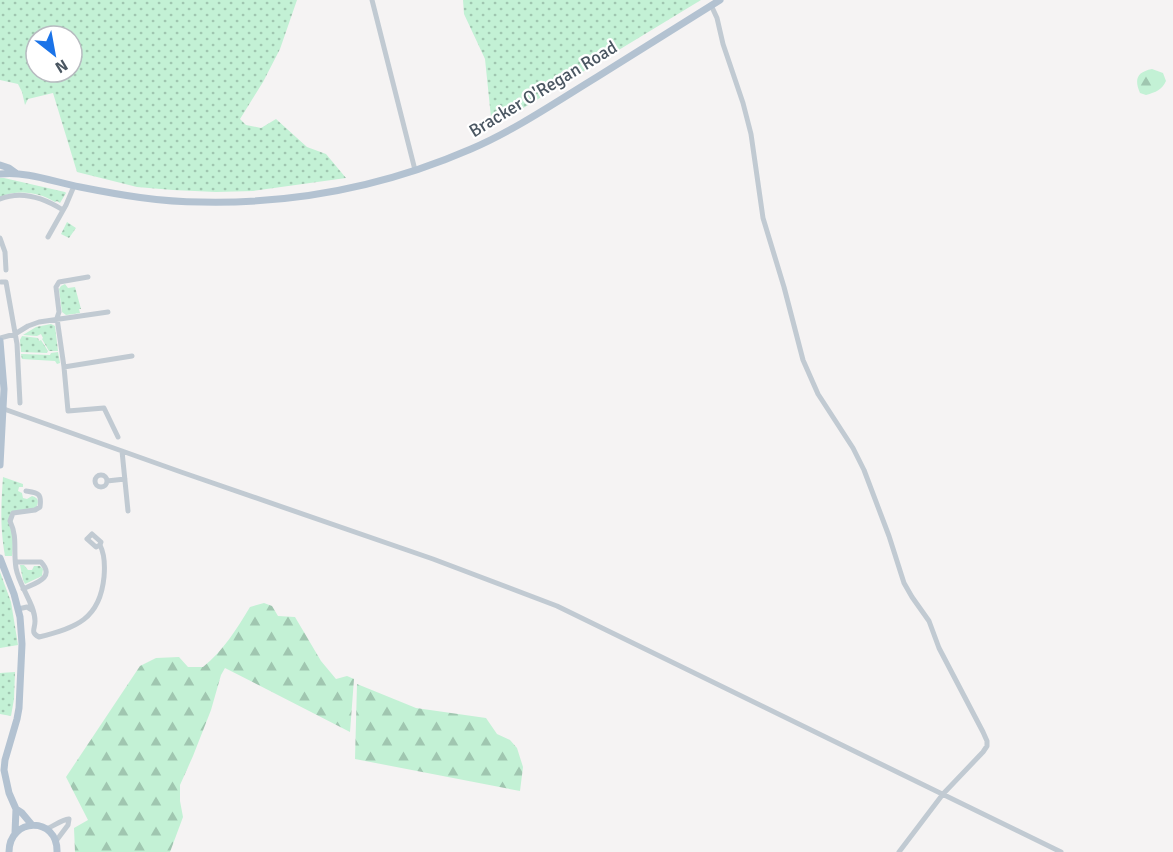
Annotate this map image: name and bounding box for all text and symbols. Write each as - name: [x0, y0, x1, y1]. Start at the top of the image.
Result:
- north arrow: [24, 24, 84, 84]
- street label: Bracker O'Regan Road: [465, 36, 621, 142]
- text: N: [51, 55, 71, 77]

